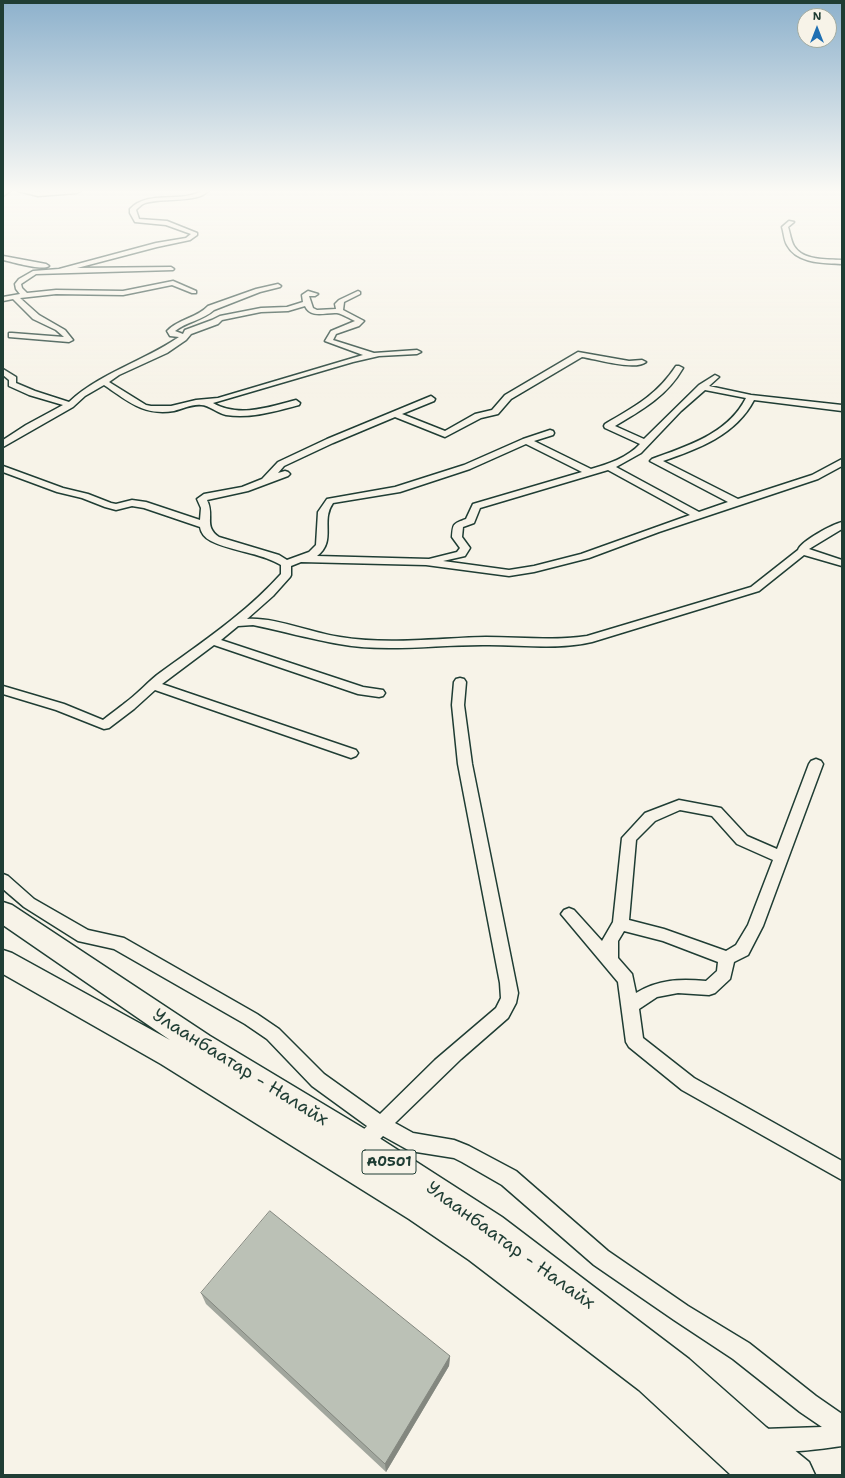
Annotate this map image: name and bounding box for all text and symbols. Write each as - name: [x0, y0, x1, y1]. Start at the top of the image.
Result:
- north arrow: [797, 8, 837, 48]
- text: N: [813, 9, 821, 24]
- street label: Улаанбаатар - Налайх: [148, 1005, 332, 1131]
- road number: A0501: [362, 1150, 416, 1174]
- street label: Улаанбаатар - Налайх: [421, 1178, 599, 1314]

